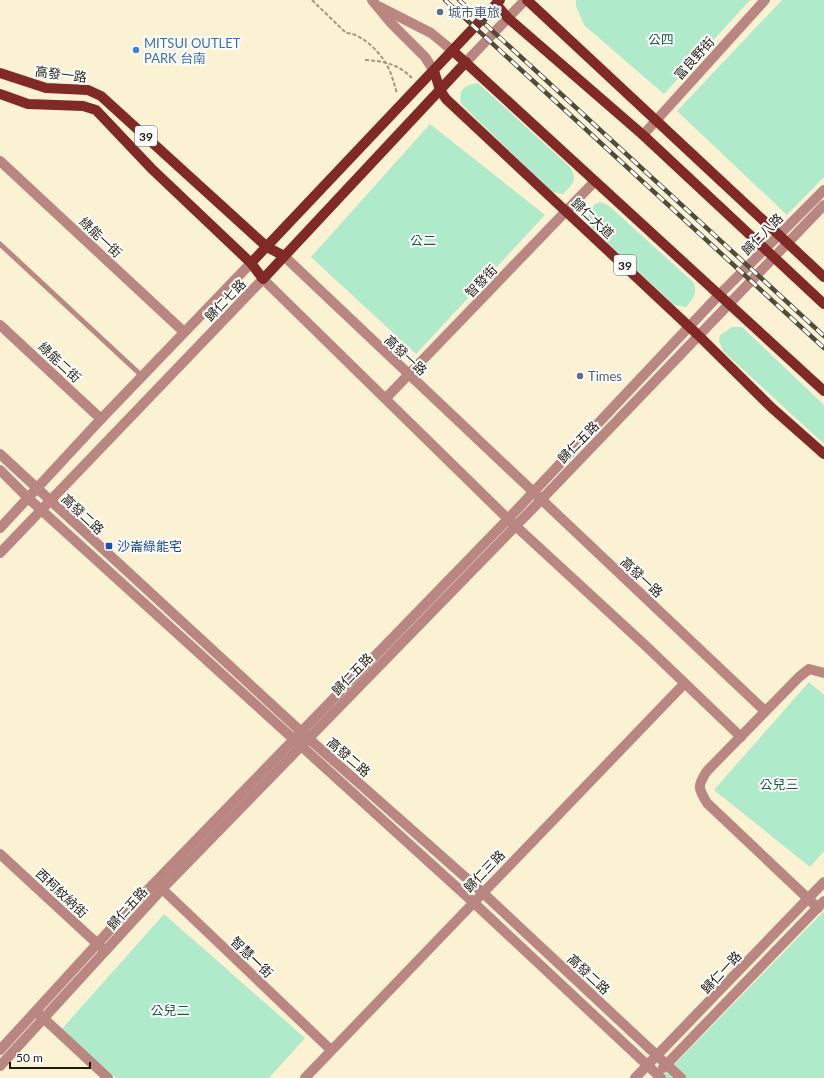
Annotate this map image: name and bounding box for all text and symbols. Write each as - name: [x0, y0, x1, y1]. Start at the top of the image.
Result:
- place label: 城市車旅: [448, 4, 500, 20]
- marker: 城市車旅: [435, 7, 445, 17]
- park label: 公四: [648, 31, 674, 47]
- street label: 富良野街: [671, 33, 717, 83]
- place label: MITSUI OUTLET PARK 台南: [144, 35, 241, 66]
- marker: MITSUI OUTLET PARK 台南: [131, 45, 141, 55]
- street label: 高發一路: [34, 63, 88, 85]
- road number: 39: [135, 126, 157, 146]
- street label: 歸仁大道: [569, 194, 617, 242]
- street label: 歸仁八路: [738, 210, 786, 258]
- street label: 綠能一街: [77, 213, 125, 261]
- park label: 公二: [410, 232, 436, 248]
- road number: 39: [614, 255, 636, 275]
- street label: 智發街: [462, 261, 500, 301]
- street label: 歸仁七路: [201, 276, 249, 324]
- street label: 高發一路: [382, 331, 430, 379]
- street label: 綠能二街: [36, 338, 84, 386]
- place label: Times: [588, 368, 622, 384]
- marker: Times: [575, 371, 585, 381]
- street label: 歸仁五路: [554, 418, 602, 466]
- street label: 高發二路: [59, 490, 107, 538]
- place label: 沙崙綠能宅: [117, 538, 182, 554]
- marker: 沙崙綠能宅: [104, 541, 114, 551]
- street label: 高發一路: [618, 553, 666, 601]
- street label: 歸仁五路: [328, 650, 376, 698]
- street label: 高發二路: [324, 734, 374, 780]
- park label: 公兒三: [759, 776, 799, 792]
- street label: 歸仁三路: [460, 847, 508, 895]
- street label: 西柯紋納街: [33, 865, 91, 921]
- street label: 歸仁五路: [104, 883, 150, 933]
- street label: 智慧一街: [228, 933, 276, 981]
- street label: 歸仁一路: [697, 948, 745, 996]
- street label: 高發二路: [565, 950, 613, 998]
- park label: 公兒二: [150, 1002, 190, 1018]
- scale bar: [10, 1044, 90, 1070]
- text: 50 m: [16, 1050, 43, 1065]

